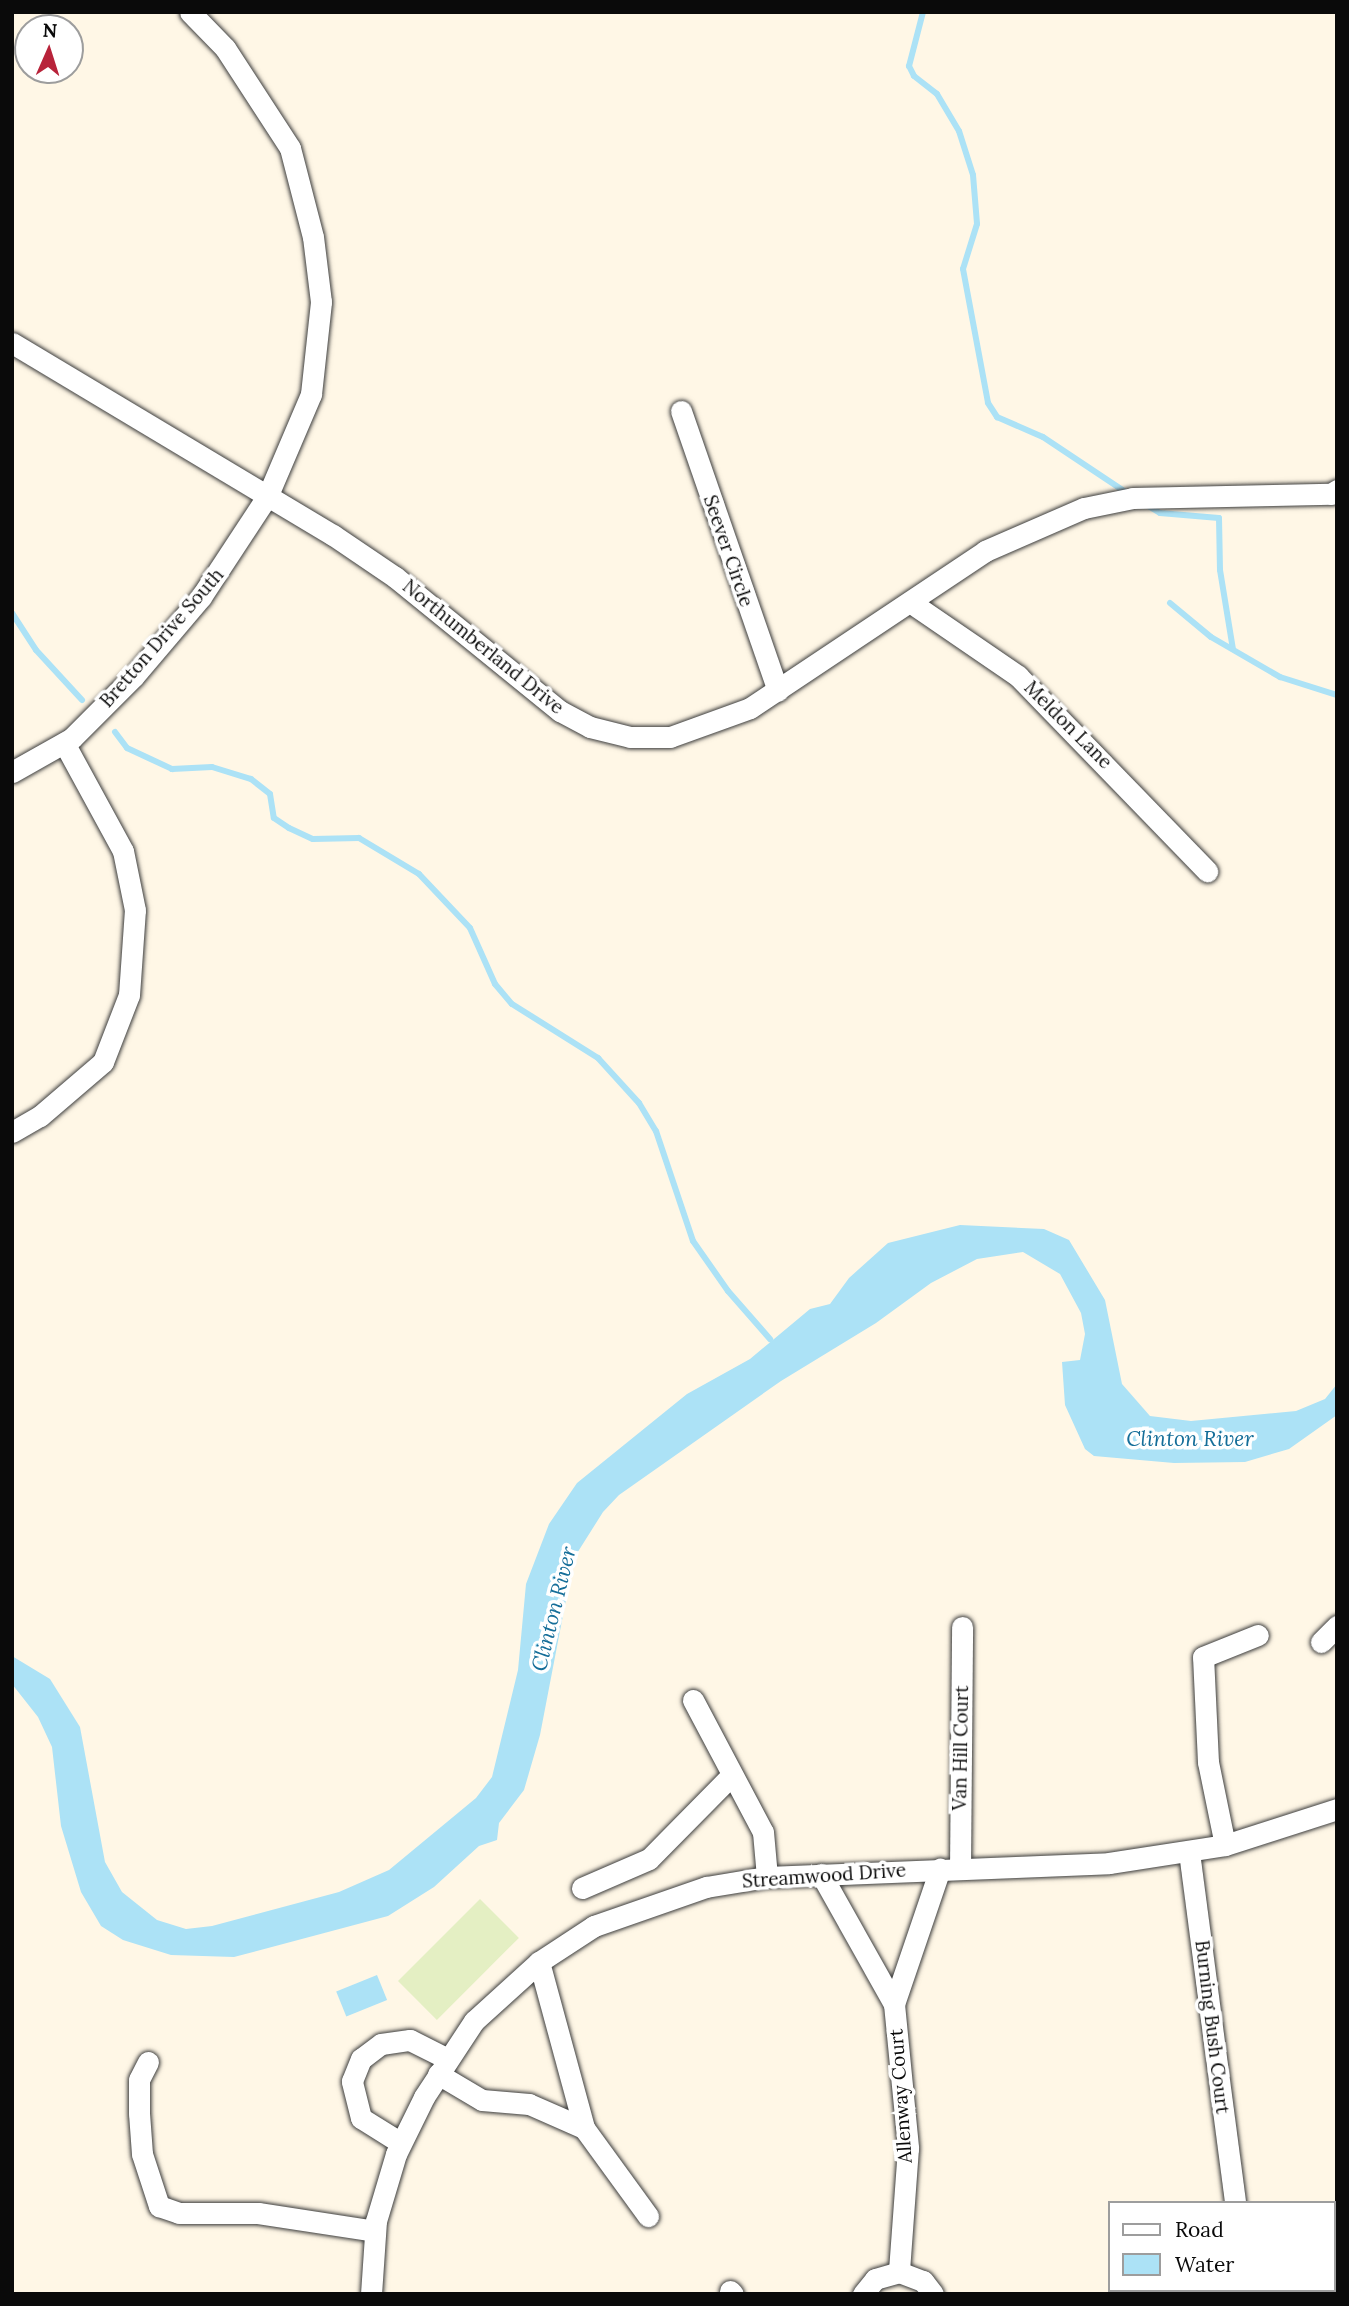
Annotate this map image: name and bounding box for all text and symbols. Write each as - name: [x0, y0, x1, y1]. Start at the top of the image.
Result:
- north arrow: [14, 14, 84, 84]
- text: N: [42, 18, 58, 42]
- street label: Seever Circle: [698, 492, 758, 610]
- street label: Bretton Drive South: [95, 564, 229, 712]
- street label: Northumberland Drive: [398, 575, 568, 719]
- street label: Meldon Lane: [1019, 676, 1117, 774]
- water label: Clinton River: [1126, 1426, 1254, 1452]
- water label: Clinton River: [526, 1544, 582, 1674]
- street label: Van Hill Court: [949, 1685, 973, 1811]
- street label: Streamwood Drive: [741, 1859, 907, 1893]
- street label: Burning Bush Court: [1190, 1939, 1234, 2115]
- street label: Allenway Court: [885, 2028, 917, 2164]
- legend: [1108, 2201, 1335, 2292]
- text: Road: [1175, 2216, 1224, 2243]
- text: Water: [1175, 2251, 1234, 2278]

